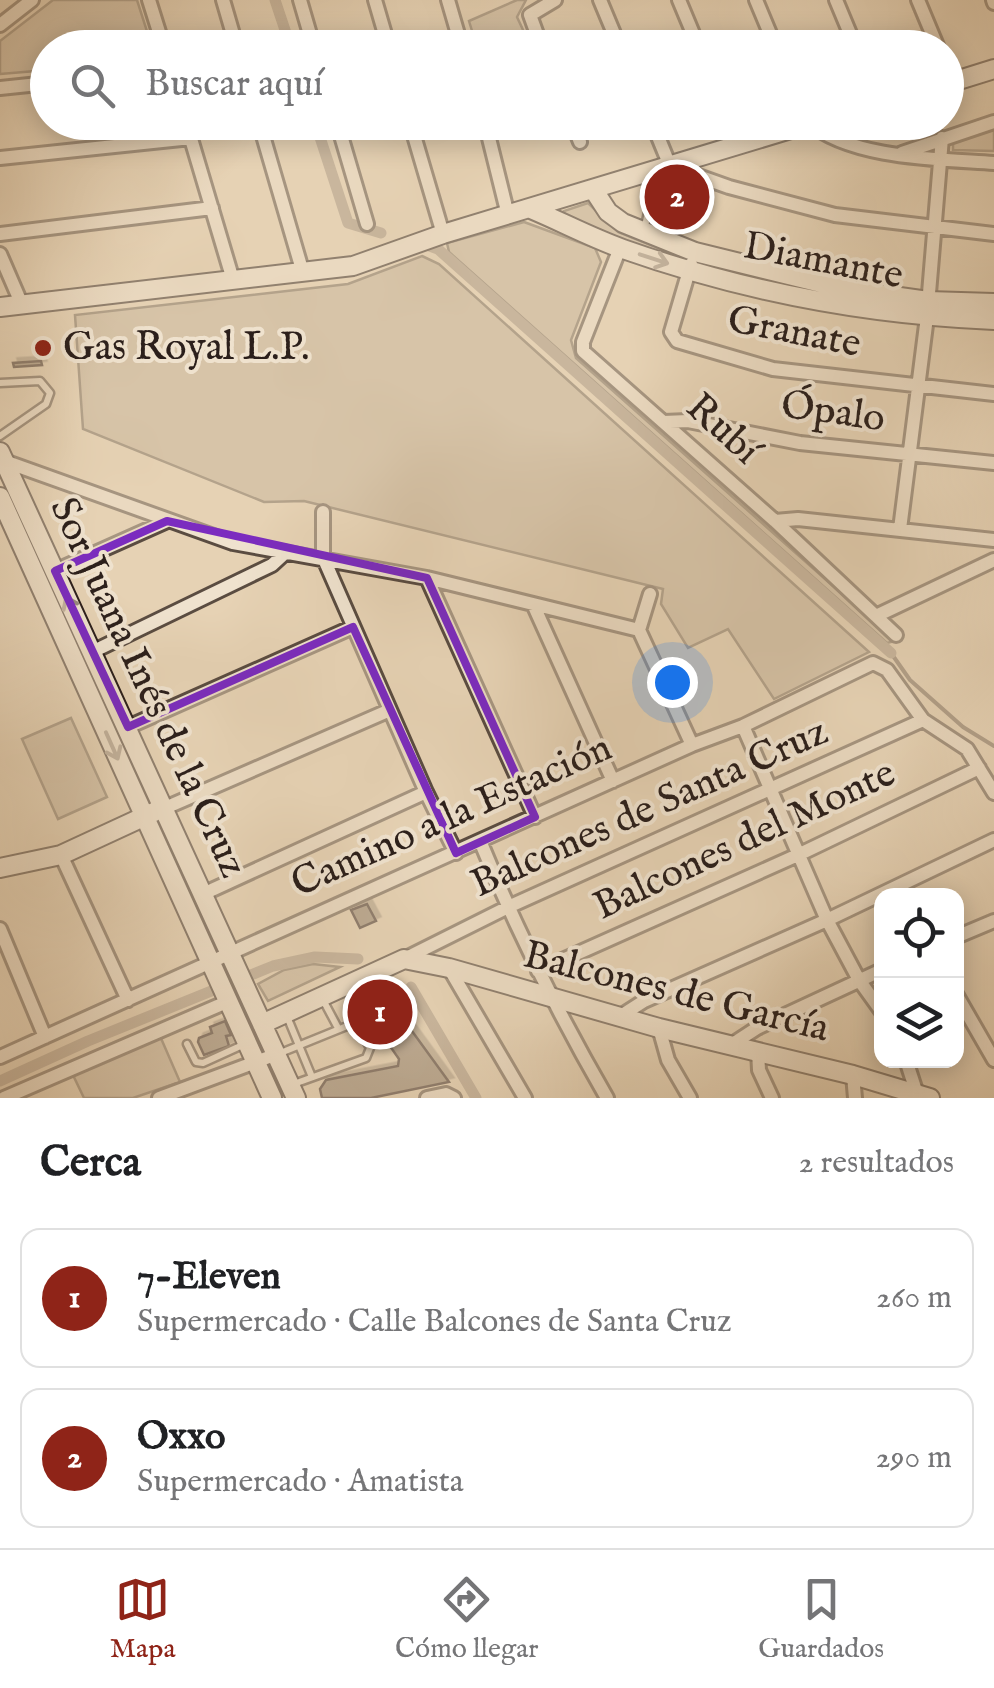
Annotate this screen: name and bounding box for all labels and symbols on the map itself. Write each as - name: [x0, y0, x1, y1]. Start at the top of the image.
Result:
- pin: 2: [644, 160, 710, 234]
- street label: Diamante: [739, 222, 907, 302]
- one-way arrow: [637, 251, 669, 269]
- street label: Granate: [723, 295, 865, 371]
- place label: Gas Royal L.P.: [63, 323, 310, 374]
- marker: Gas Royal L.P.: [32, 337, 54, 359]
- street label: Ópalo: [778, 379, 888, 446]
- street label: Rubí: [674, 383, 772, 478]
- street label: Sor Juana Inés de la Cruz: [37, 490, 257, 886]
- one-way arrow: [62, 595, 81, 625]
- your location: [647, 657, 698, 708]
- street label: Balcones de Santa Cruz: [464, 707, 836, 911]
- street label: Camino a la Estación: [284, 723, 620, 911]
- one-way arrow: [104, 730, 122, 761]
- street label: Balcones del Monte: [586, 749, 904, 933]
- street label: Balcones de García: [518, 930, 835, 1056]
- pin: 1: [348, 974, 412, 1050]

